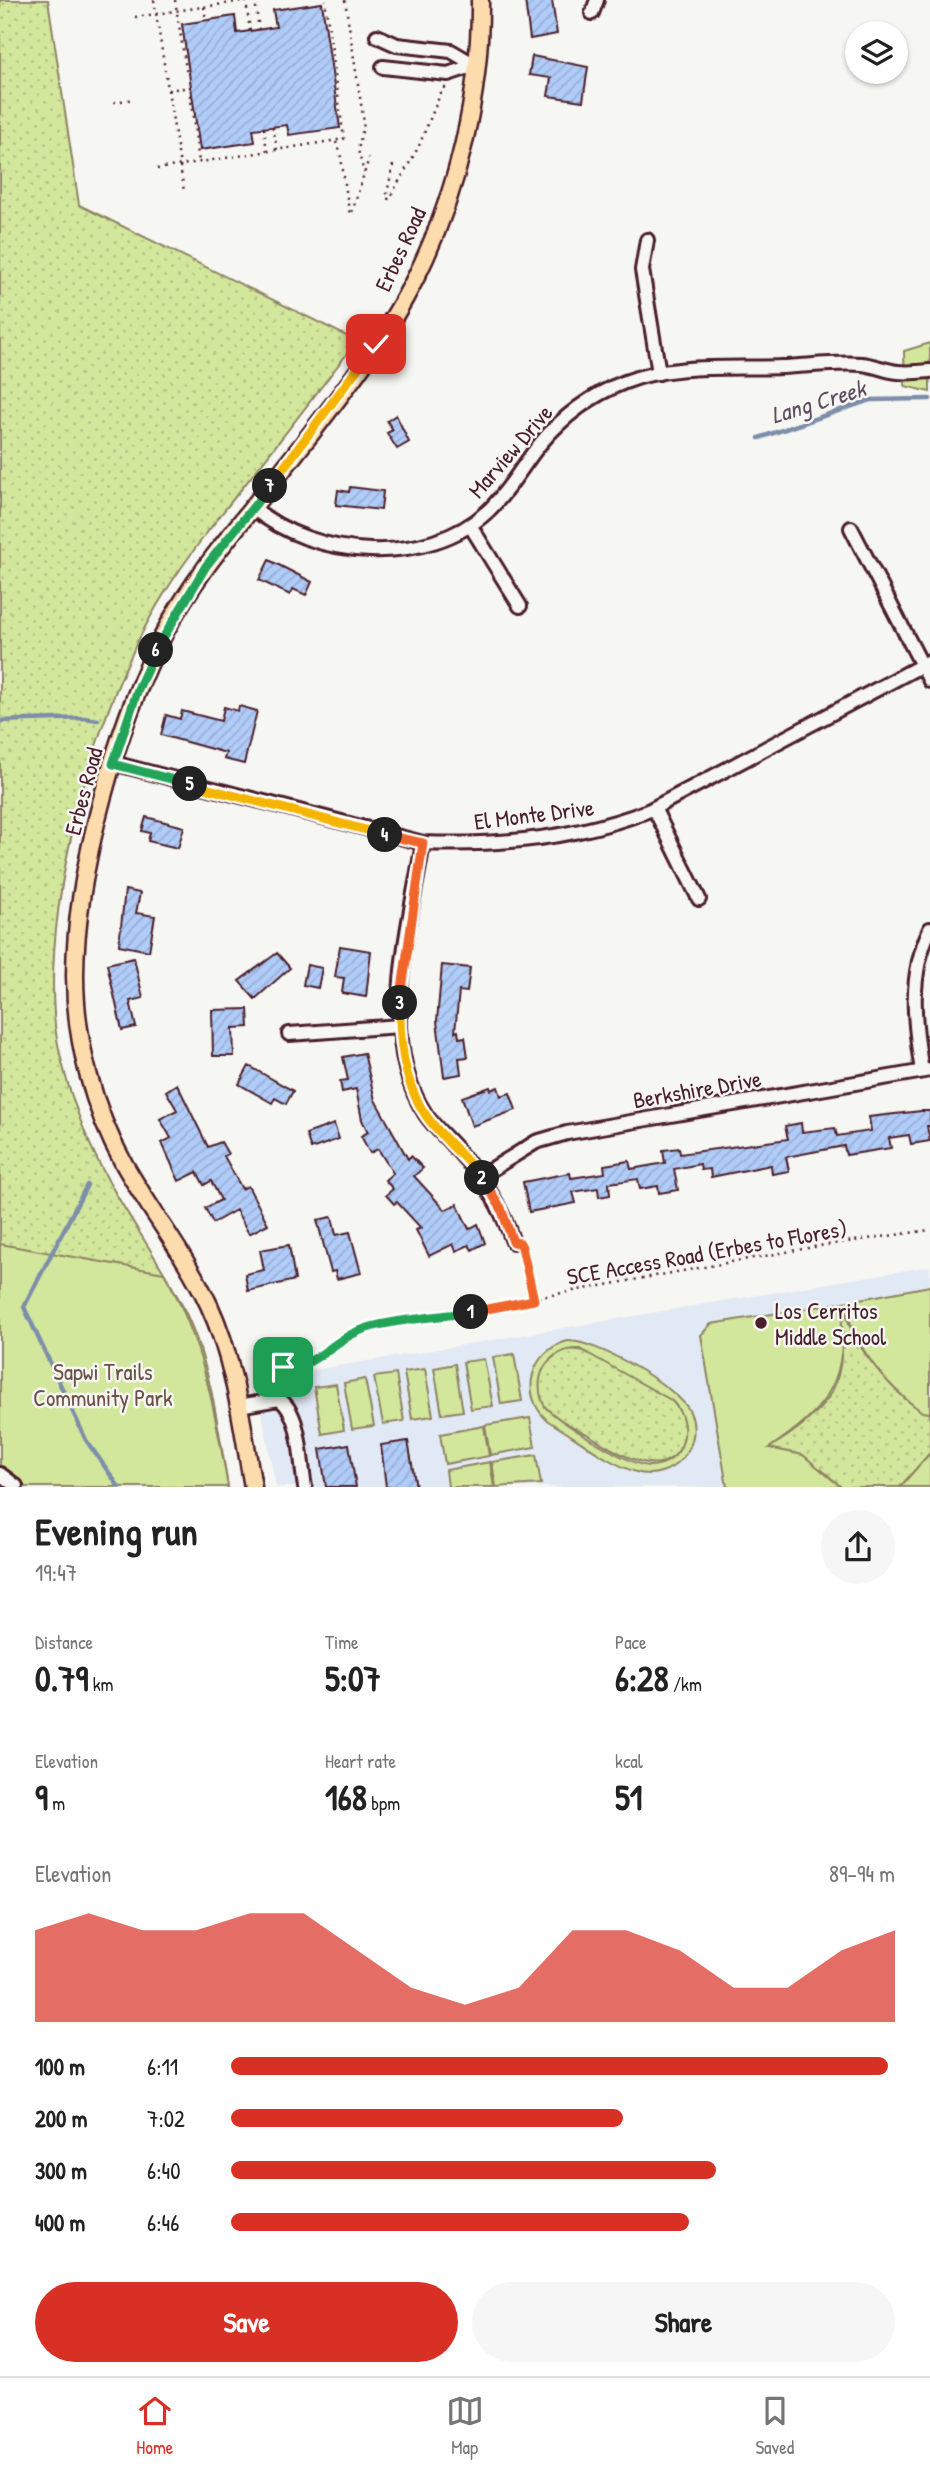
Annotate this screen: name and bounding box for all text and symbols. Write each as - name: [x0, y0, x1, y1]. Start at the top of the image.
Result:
- map controls: [845, 21, 908, 84]
- button: layers: [845, 21, 908, 84]
- street label: Erbes Road: [367, 202, 433, 296]
- pin: [346, 314, 406, 374]
- icon: check: [357, 325, 395, 363]
- water label: Lang Creek: [767, 371, 871, 431]
- street label: Marview Drive: [461, 398, 559, 504]
- pin: 7: [252, 468, 288, 504]
- text: 7: [265, 472, 274, 498]
- pin: 6: [138, 632, 174, 668]
- text: 6: [152, 636, 159, 662]
- street label: Erbes Road: [56, 744, 110, 838]
- pin: 5: [172, 766, 208, 802]
- text: 5: [185, 770, 194, 796]
- street label: El Monte Drive: [472, 791, 596, 837]
- pin: 4: [368, 818, 402, 852]
- text: 4: [381, 821, 388, 847]
- pin: 3: [382, 986, 418, 1020]
- text: 3: [395, 989, 404, 1015]
- street label: Berkshire Drive: [631, 1062, 763, 1116]
- pin: 2: [464, 1160, 500, 1196]
- text: 2: [477, 1164, 486, 1190]
- street label: SCE Access Road (Erbes to Flores): [564, 1212, 850, 1292]
- pin: 1: [454, 1294, 489, 1330]
- place label: Los Cerritos Middle School: [775, 1295, 887, 1352]
- text: 1: [467, 1298, 474, 1324]
- marker: Los Cerritos Middle School: [753, 1315, 769, 1331]
- pin: [253, 1337, 313, 1397]
- icon: arrive: [264, 1348, 302, 1386]
- park label: Sapwi Trails Community Park: [33, 1356, 173, 1413]
- text: Evening run: [35, 1505, 198, 1557]
- button: share: [821, 1510, 895, 1584]
- text: 19:47: [35, 1557, 77, 1588]
- text: Distance: [35, 1629, 93, 1655]
- text: Time: [325, 1629, 359, 1655]
- text: Pace: [615, 1629, 647, 1655]
- text: 0.79: [35, 1655, 88, 1702]
- text: 5:07: [325, 1655, 381, 1702]
- text: 6:28: [615, 1655, 669, 1702]
- text: km: [88, 1671, 114, 1697]
- text: /km: [669, 1671, 702, 1697]
- text: Elevation: [35, 1748, 98, 1774]
- text: Heart rate: [325, 1748, 396, 1774]
- text: kcal: [615, 1748, 643, 1774]
- text: 9: [35, 1774, 48, 1821]
- text: 168: [325, 1774, 367, 1821]
- text: 51: [615, 1774, 643, 1821]
- text: m: [48, 1790, 65, 1816]
- text: bpm: [367, 1790, 400, 1816]
- text: Elevation: [35, 1858, 111, 1889]
- text: 89–94 m: [829, 1858, 895, 1889]
- text: 100 m: [35, 2051, 85, 2082]
- text: 6:11: [147, 2051, 178, 2082]
- text: 200 m: [35, 2103, 87, 2134]
- text: 7:02: [147, 2103, 185, 2134]
- text: 300 m: [35, 2155, 87, 2186]
- text: 6:40: [147, 2155, 180, 2186]
- text: 400 m: [35, 2207, 85, 2238]
- text: 6:46: [147, 2207, 179, 2238]
- button: Save: [35, 2282, 458, 2362]
- button: Share: [472, 2282, 895, 2362]
- tab: Home: [136, 2392, 174, 2460]
- tab: Map: [446, 2392, 484, 2460]
- tab: Saved: [755, 2392, 794, 2460]

